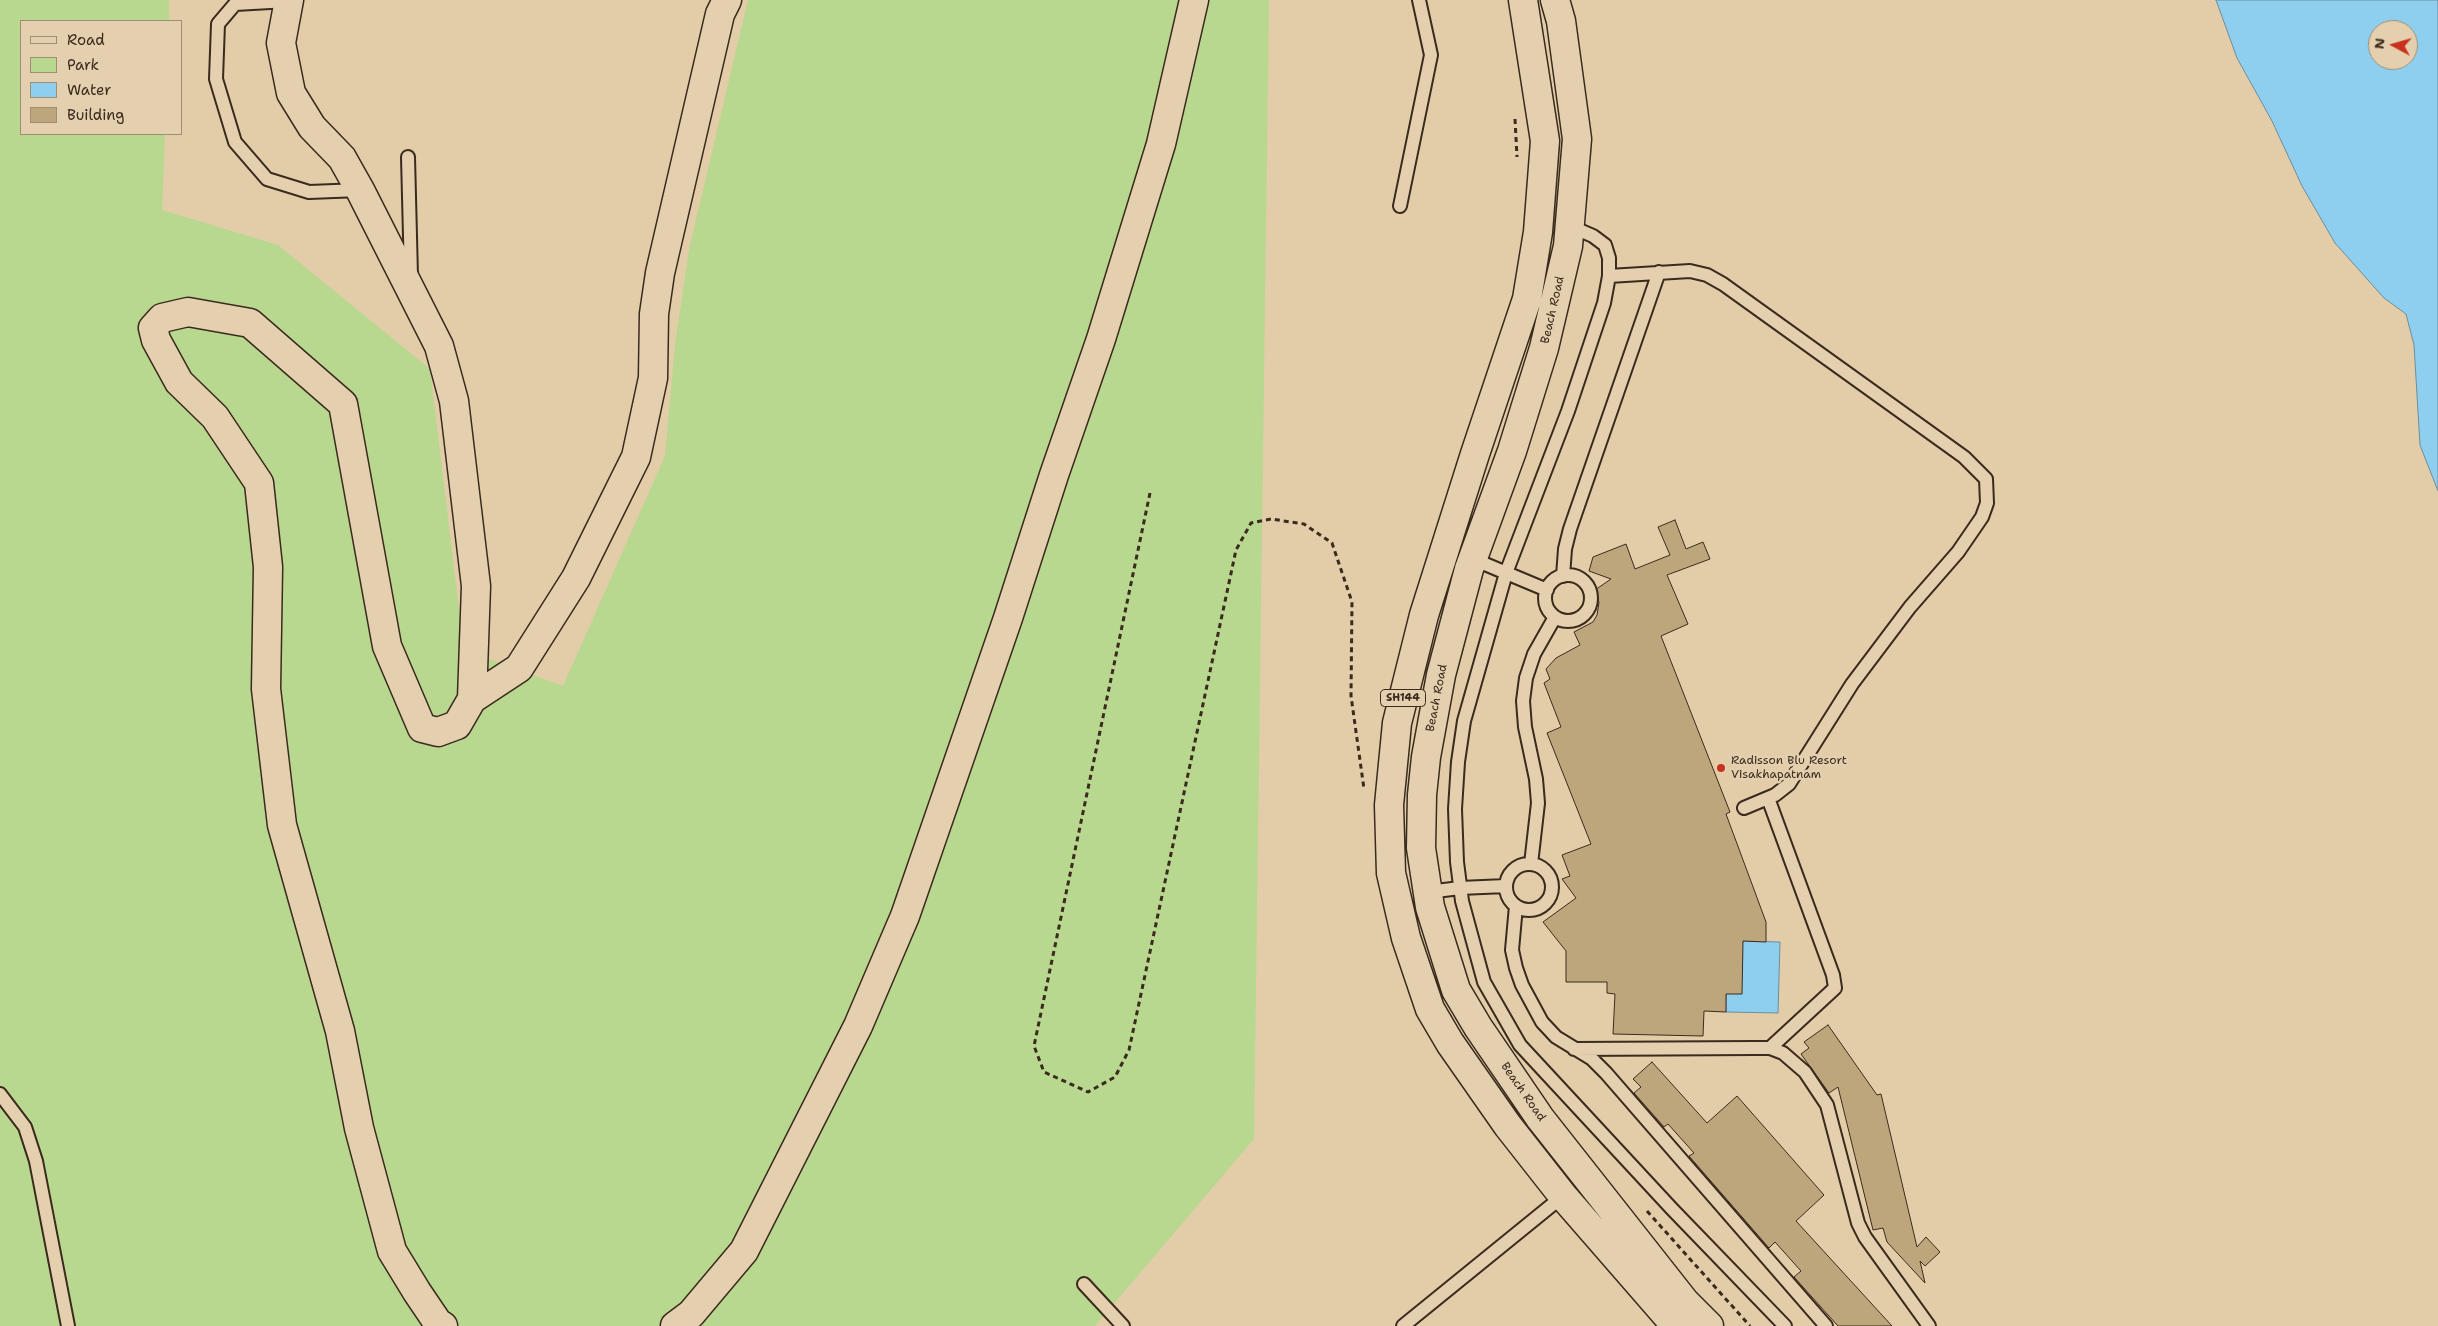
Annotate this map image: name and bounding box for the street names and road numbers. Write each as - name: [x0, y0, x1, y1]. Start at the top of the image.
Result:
- street label: Beach Road: [1538, 275, 1568, 345]
- street label: Beach Road: [1423, 663, 1451, 733]
- road number: SH144: [1380, 690, 1426, 706]
- street label: Beach Road: [1497, 1060, 1549, 1124]

